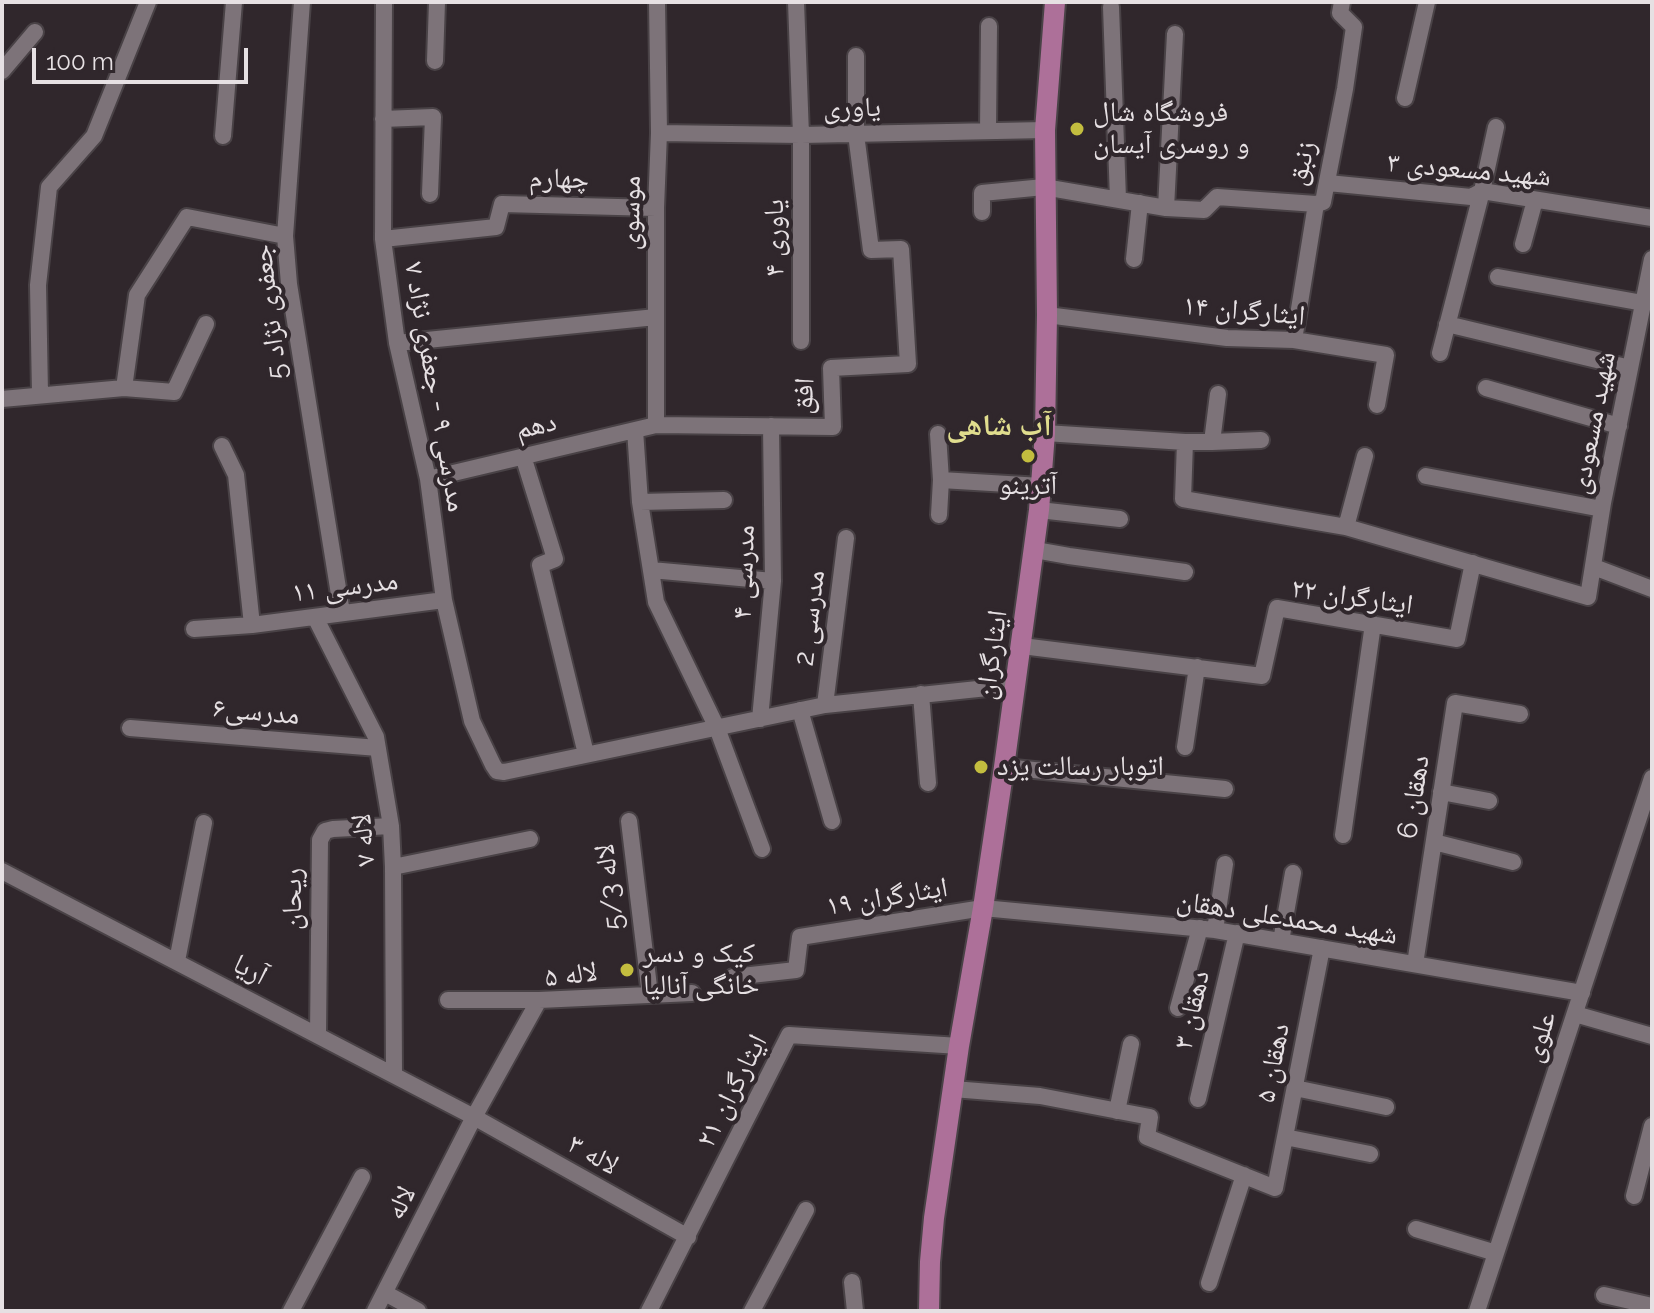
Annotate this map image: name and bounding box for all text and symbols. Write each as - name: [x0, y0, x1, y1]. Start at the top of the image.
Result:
- scale bar: [36, 32, 252, 82]
- text: 100 m: [46, 47, 114, 76]
- street label: یاوری: [823, 91, 881, 125]
- place label: فروشگاه شال و روسری آیسان: [1093, 96, 1250, 162]
- marker: فروشگاه شال و روسری آیسان: [1068, 120, 1086, 138]
- street label: زنبق: [1280, 137, 1324, 189]
- street label: شهید مسعودی ۳: [1386, 146, 1552, 194]
- street label: چهارم: [529, 162, 589, 196]
- street label: موسوی: [614, 175, 648, 251]
- street label: یاوری ۴: [758, 199, 792, 277]
- street label: جعفری نژاد 5: [245, 243, 295, 381]
- street label: مدرسی ۹ - جعفری نژاد ۷: [396, 259, 474, 515]
- street label: ایثارگران ۱۴: [1182, 289, 1306, 333]
- street label: شهید مسعودی: [1563, 349, 1623, 497]
- street label: افق: [786, 377, 822, 415]
- street label: دهم: [512, 405, 560, 447]
- district label: آب شاهی: [946, 408, 1052, 444]
- marker: آترینو: [1019, 447, 1037, 465]
- place label: آترینو: [999, 469, 1057, 503]
- street label: مدرسی ۴: [726, 524, 762, 620]
- street label: مدرسی ۱۱: [290, 564, 400, 610]
- street label: مدرسی 2: [787, 568, 833, 668]
- street label: ایثارگران ۲۲: [1289, 572, 1415, 622]
- street label: ایثارگران: [969, 608, 1015, 702]
- street label: مدرسی۶: [211, 691, 301, 733]
- place label: اتوبار رسالت یزد: [997, 750, 1164, 784]
- street label: دهقان 6: [1391, 753, 1437, 841]
- marker: اتوبار رسالت یزد: [972, 758, 990, 776]
- street label: لاله ۷: [345, 812, 383, 868]
- street label: لاله 5/3: [588, 842, 632, 932]
- street label: ریحان: [276, 868, 310, 930]
- street label: ایثارگران ۱‍۹: [824, 871, 950, 923]
- street label: شهید محمدعلی دهقان: [1174, 884, 1400, 952]
- place label: کیک و دسر خانگی آنالیا: [643, 937, 759, 1003]
- street label: آریا: [227, 947, 273, 993]
- street label: لاله ۵: [543, 955, 599, 995]
- marker: کیک و دسر خانگی آنالیا: [618, 961, 636, 979]
- street label: دهقان ۳: [1167, 967, 1217, 1053]
- street label: علوی: [1516, 1007, 1564, 1067]
- street label: دهقان ۵: [1249, 1021, 1297, 1105]
- street label: ایثارگران ۲۱: [689, 1029, 775, 1153]
- street label: لاله ۳: [562, 1128, 624, 1182]
- street label: لاله: [379, 1181, 423, 1225]

